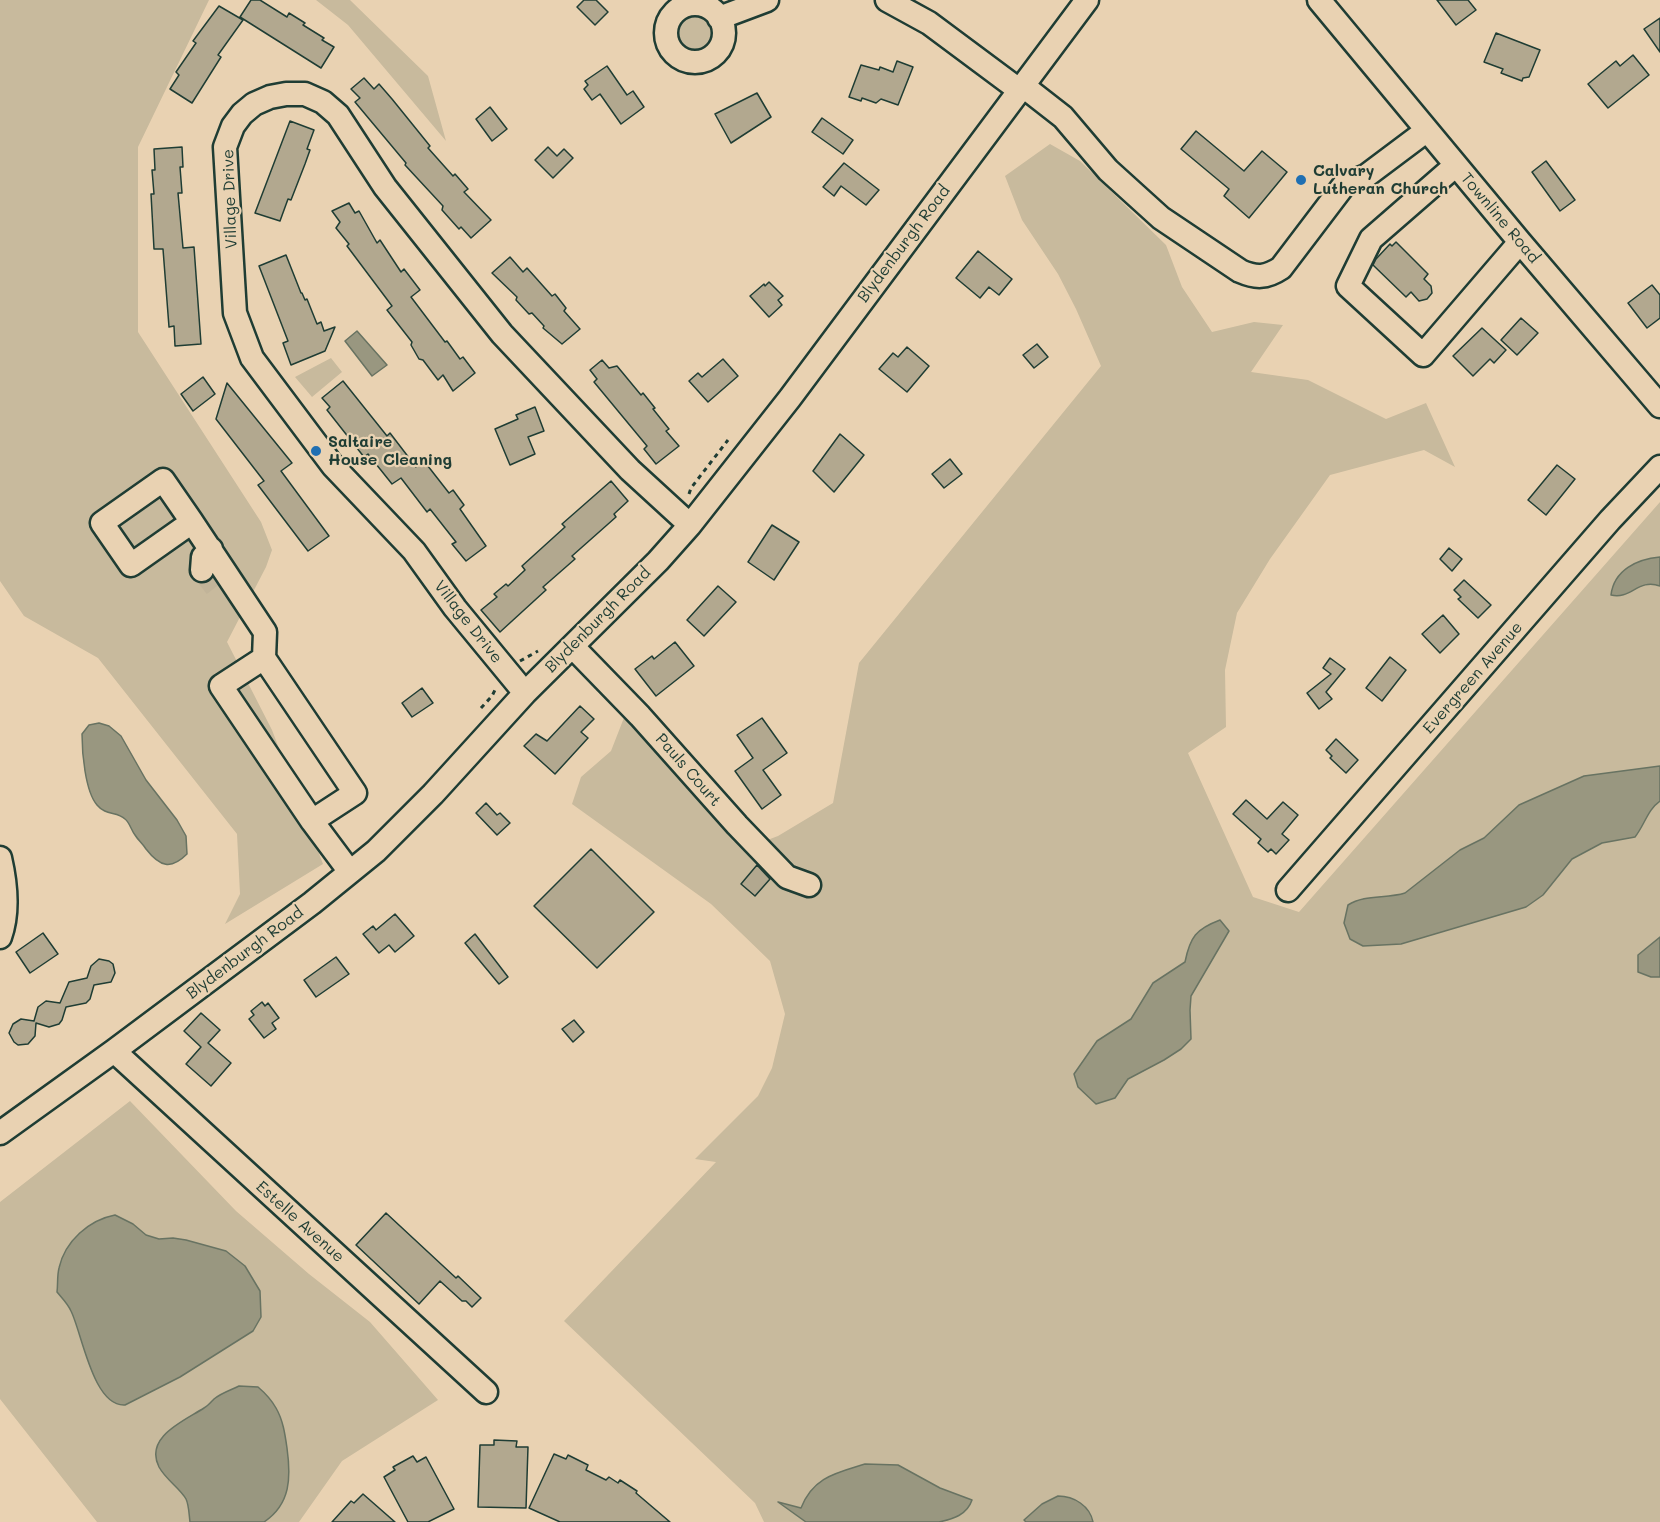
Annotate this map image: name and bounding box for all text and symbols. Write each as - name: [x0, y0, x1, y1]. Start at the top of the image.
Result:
- street label: Village Drive: [219, 149, 241, 249]
- place label: Calvary Lutheran Church: [1313, 161, 1448, 199]
- street label: Townline Road: [1457, 169, 1543, 267]
- marker: Calvary Lutheran Church: [1294, 173, 1308, 187]
- street label: Blydenburgh Road: [854, 182, 954, 306]
- place label: Saltaire House Cleaning: [328, 432, 452, 470]
- marker: Saltaire House Cleaning: [309, 444, 323, 458]
- street label: Blydenburgh Road: [541, 563, 655, 677]
- street label: Village Drive: [430, 577, 506, 667]
- street label: Evergreen Avenue: [1419, 618, 1527, 738]
- street label: Pauls Court: [651, 730, 725, 810]
- street label: Blydenburgh Road: [183, 903, 307, 1003]
- street label: Estelle Avenue: [252, 1177, 348, 1267]

